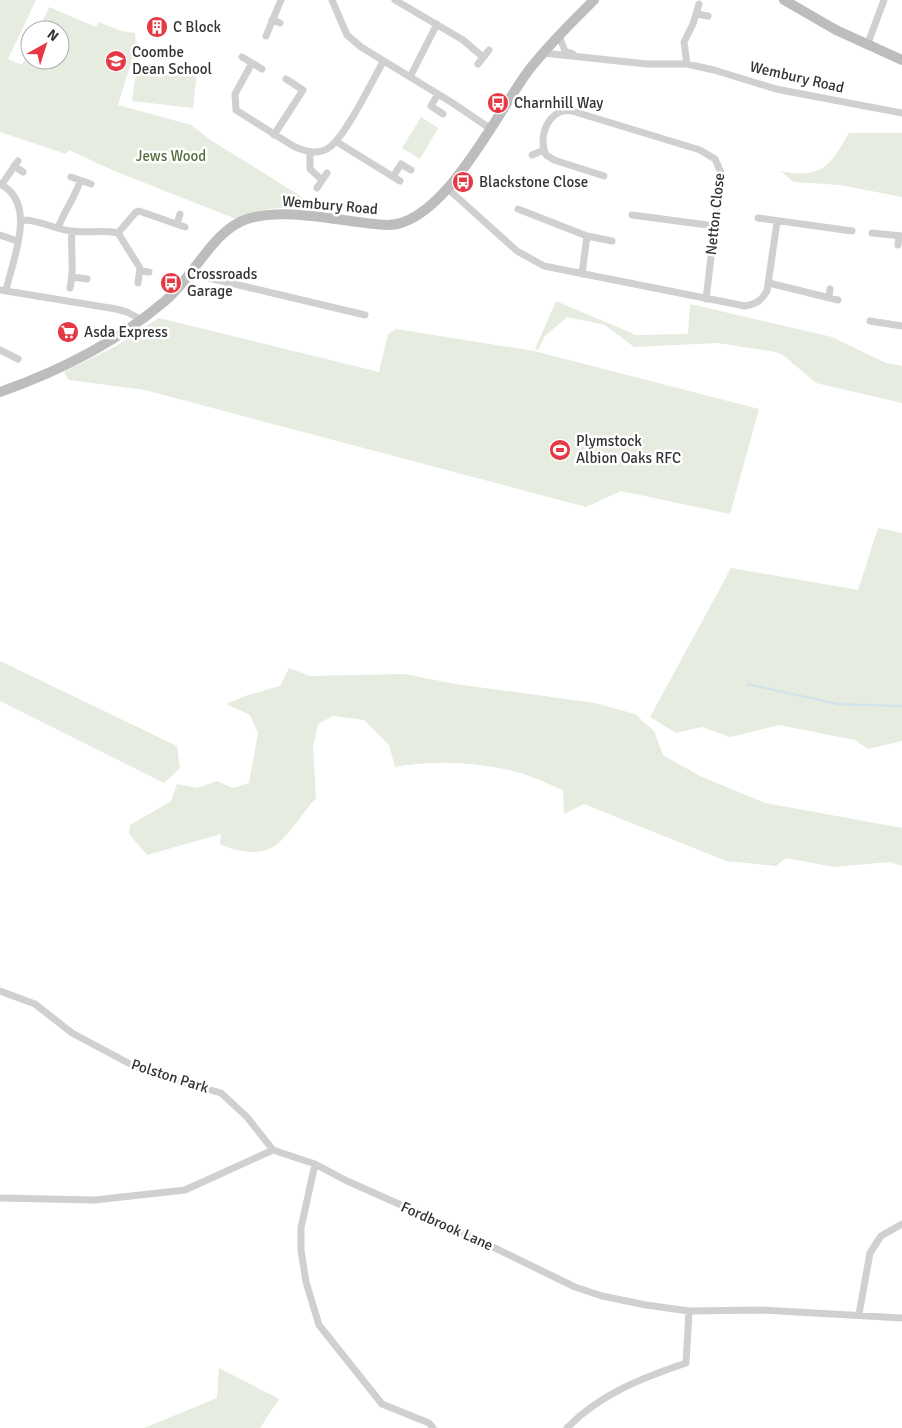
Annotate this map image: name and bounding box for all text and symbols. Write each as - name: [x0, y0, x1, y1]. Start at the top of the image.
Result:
- building icon: C Block: [145, 15, 169, 39]
- place label: C Block: [173, 18, 222, 36]
- north arrow: [20, 20, 70, 70]
- text: N: [44, 26, 62, 45]
- place label: Coombe Dean School: [132, 43, 212, 78]
- school or university icon: Coombe Dean School: [104, 49, 128, 73]
- street label: Wembury Road: [748, 57, 846, 97]
- bus stop icon: Charnhill Way: [486, 91, 510, 115]
- place label: Charnhill Way: [514, 94, 603, 112]
- park label: Jews Wood: [136, 147, 206, 165]
- bus stop icon: Blackstone Close: [451, 170, 475, 194]
- street label: Netton Close: [702, 172, 728, 256]
- place label: Blackstone Close: [479, 173, 588, 191]
- street label: Wembury Road: [281, 192, 379, 218]
- place label: Crossroads Garage: [187, 265, 258, 300]
- bus stop icon: Crossroads Garage: [159, 271, 183, 295]
- supermarket icon: Asda Express: [56, 320, 80, 344]
- place label: Asda Express: [84, 323, 168, 341]
- place label: Plymstock Albion Oaks RFC: [576, 432, 681, 467]
- sports icon: Plymstock Albion Oaks RFC: [548, 438, 572, 462]
- street label: Polston Park: [129, 1055, 211, 1097]
- street label: Fordbrook Lane: [398, 1198, 496, 1254]

